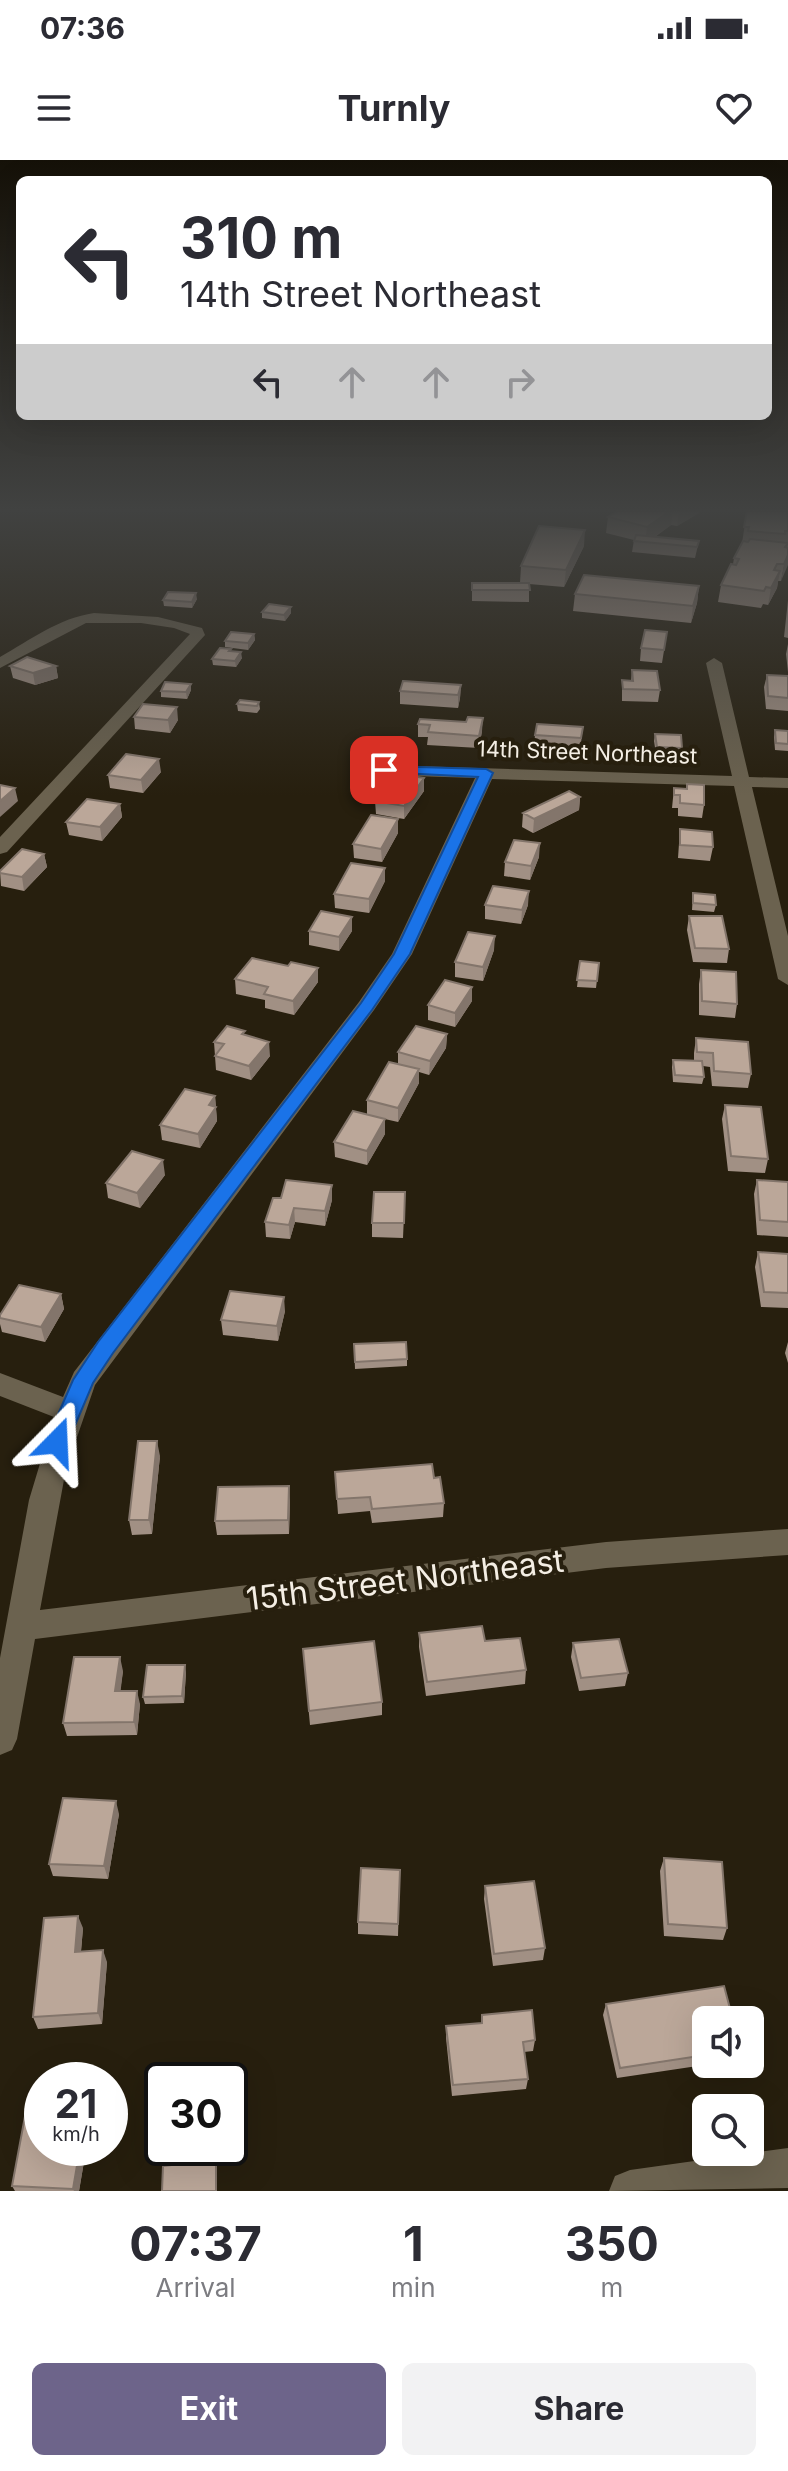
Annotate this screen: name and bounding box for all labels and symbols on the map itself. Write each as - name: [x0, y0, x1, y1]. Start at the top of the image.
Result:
- street label: 14th Street Northeast: [476, 735, 698, 769]
- pin: [350, 736, 418, 804]
- position arrow: [15, 1400, 99, 1484]
- street label: 15th Street Northeast: [244, 1541, 566, 1618]
- speed limit sign: 30: [144, 2062, 248, 2166]

